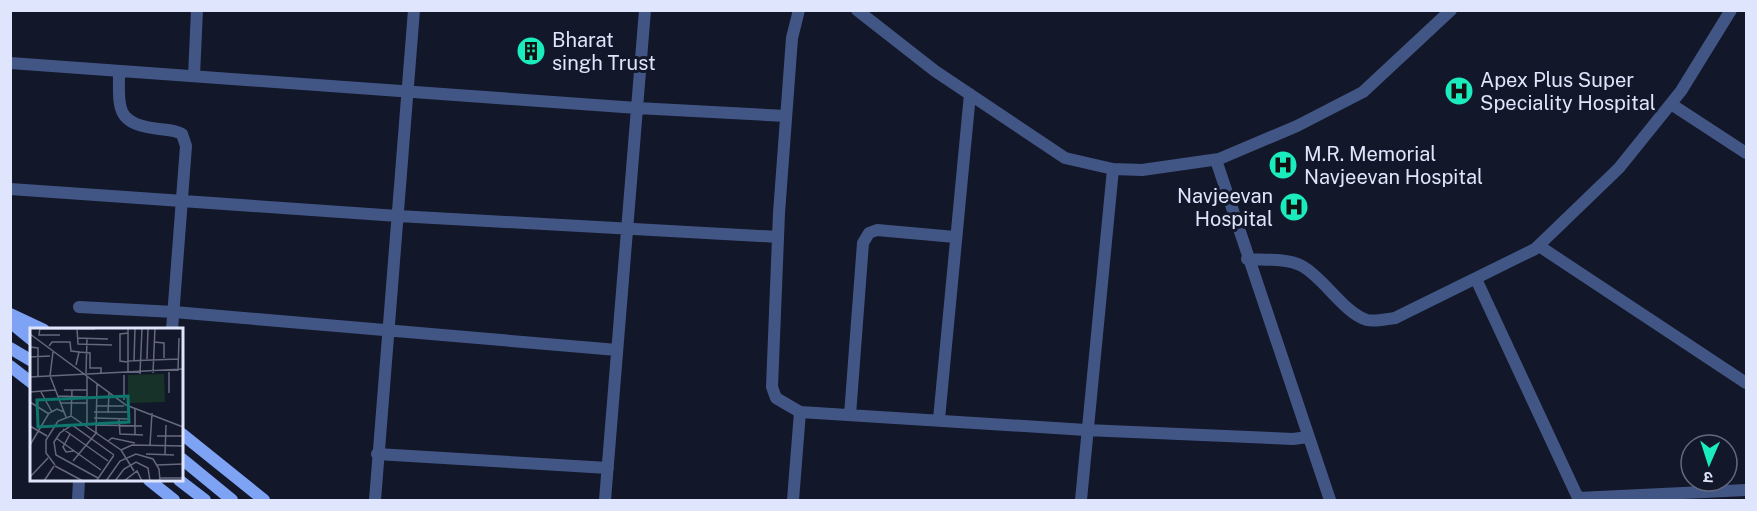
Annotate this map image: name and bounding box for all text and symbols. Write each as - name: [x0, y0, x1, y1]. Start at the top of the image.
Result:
- place label: Bharat singh Trust: [552, 28, 656, 75]
- building icon: Bharat singh Trust: [515, 35, 547, 67]
- place label: Apex Plus Super Speciality Hospital: [1480, 68, 1656, 115]
- hospital icon: Apex Plus Super Speciality Hospital: [1443, 75, 1475, 107]
- place label: M.R. Memorial Navjeevan Hospital: [1304, 142, 1483, 189]
- hospital icon: M.R. Memorial Navjeevan Hospital: [1267, 149, 1299, 181]
- place label: Navjeevan Hospital: [1177, 184, 1273, 231]
- hospital icon: Navjeevan Hospital: [1278, 191, 1310, 223]
- inset map: [30, 328, 183, 481]
- north arrow: [1679, 433, 1739, 493]
- text: उ: [1702, 468, 1713, 487]

